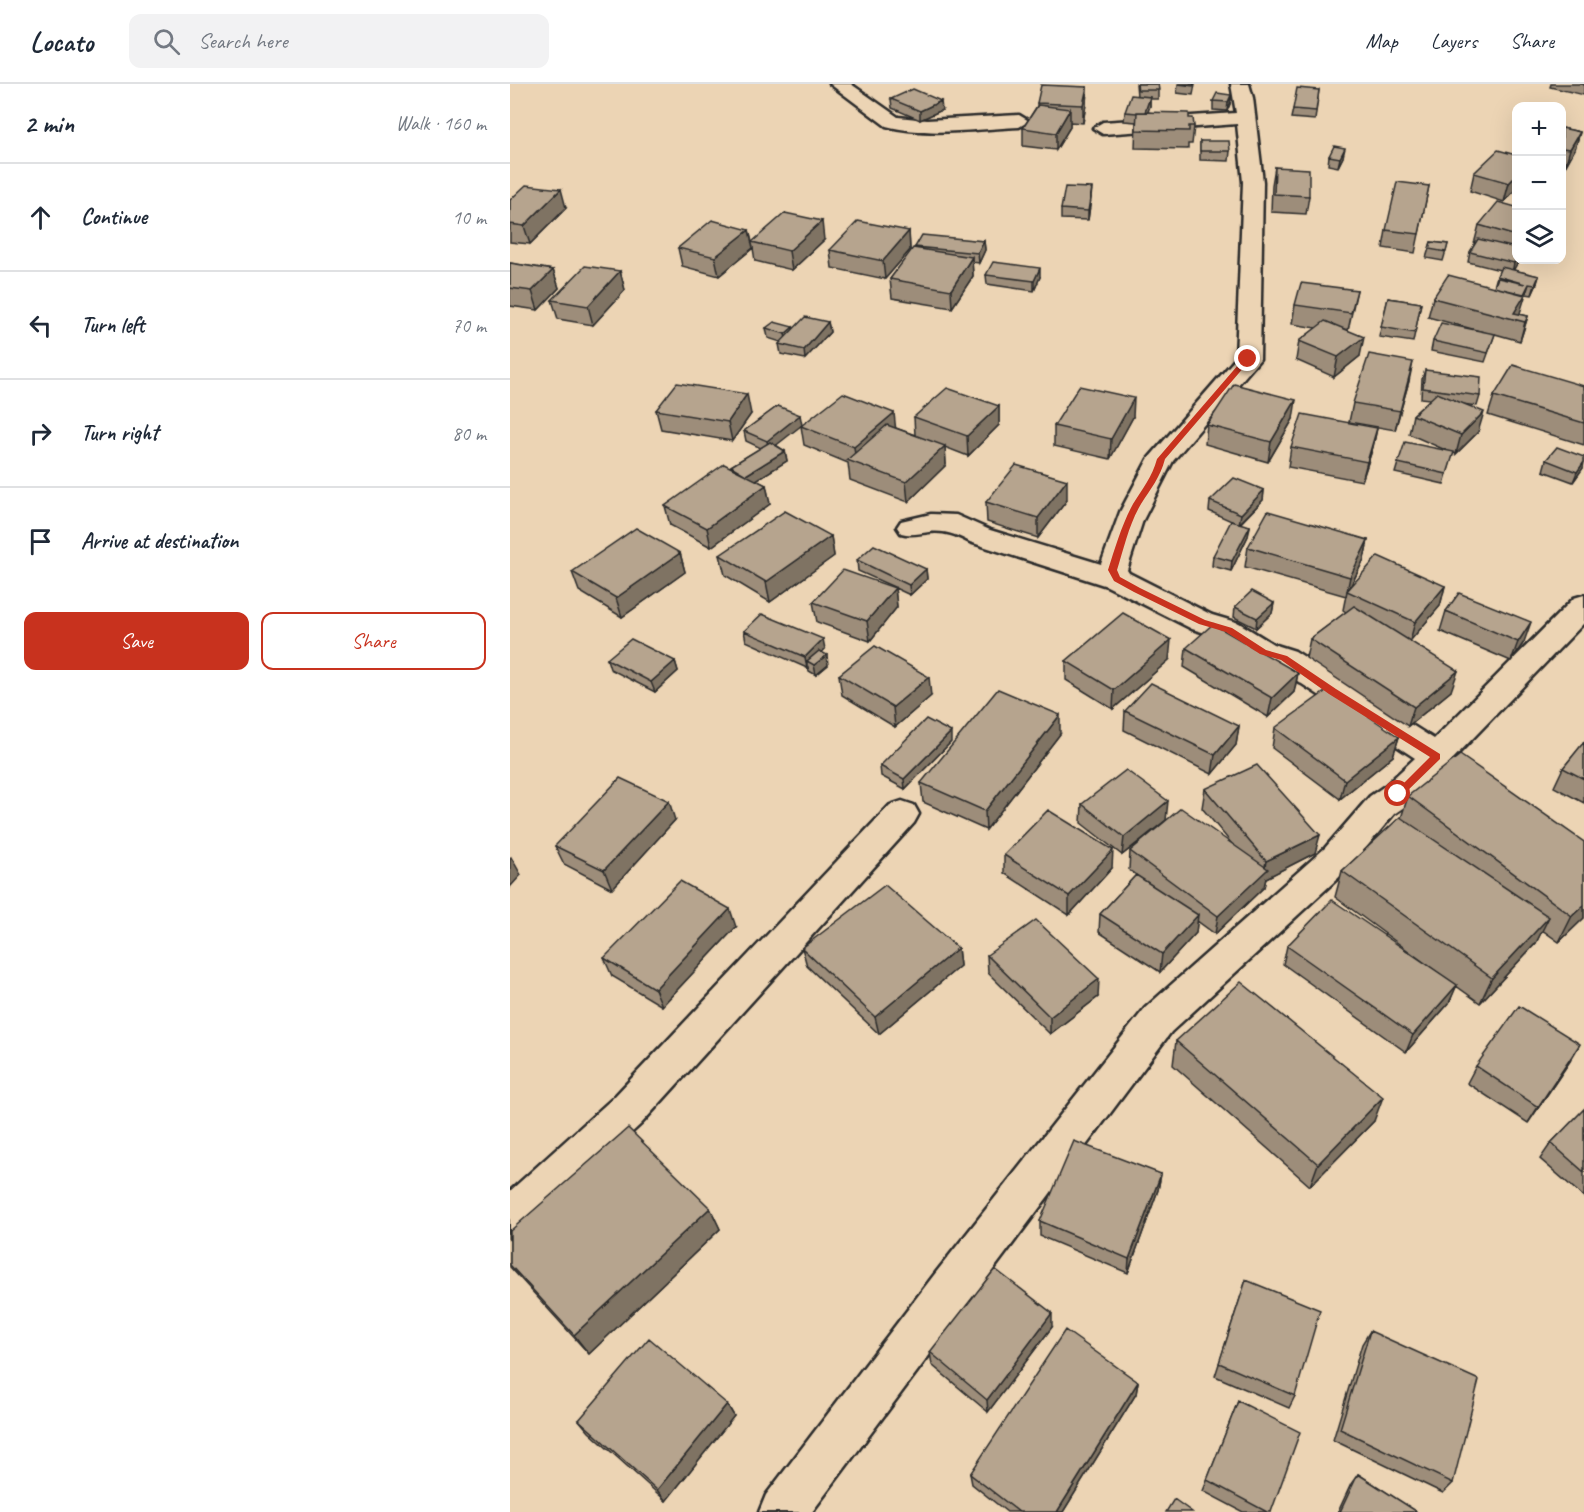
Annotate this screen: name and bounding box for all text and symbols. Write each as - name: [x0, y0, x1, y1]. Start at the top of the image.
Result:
- search box: [129, 14, 549, 68]
- text: Locato: [30, 24, 93, 59]
- icon: search: [150, 25, 183, 58]
- text: Search here: [198, 27, 288, 55]
- text: Map: [1365, 28, 1398, 54]
- text: Layers: [1431, 28, 1477, 54]
- text: Share: [1510, 28, 1554, 54]
- map controls: [1512, 102, 1566, 264]
- button: +: [1512, 102, 1566, 156]
- text: 2 min: [24, 107, 74, 140]
- text: Walk · 160 m: [396, 111, 486, 136]
- button: −: [1512, 156, 1566, 210]
- icon: ahead: [24, 201, 57, 234]
- text: Continue: [81, 203, 147, 231]
- text: 10 m: [452, 205, 486, 230]
- button: layers: [1512, 210, 1566, 264]
- icon: left: [24, 309, 57, 342]
- text: Turn left: [81, 311, 145, 339]
- text: 70 m: [452, 313, 486, 338]
- route end: [1234, 345, 1260, 371]
- icon: right: [24, 417, 57, 450]
- text: Turn right: [81, 419, 158, 447]
- text: 80 m: [452, 421, 486, 446]
- icon: arrive: [24, 525, 57, 558]
- text: Arrive at destination: [81, 527, 238, 555]
- button: Save: [24, 612, 249, 670]
- button: Share: [261, 612, 486, 670]
- route start: [1384, 780, 1410, 806]

